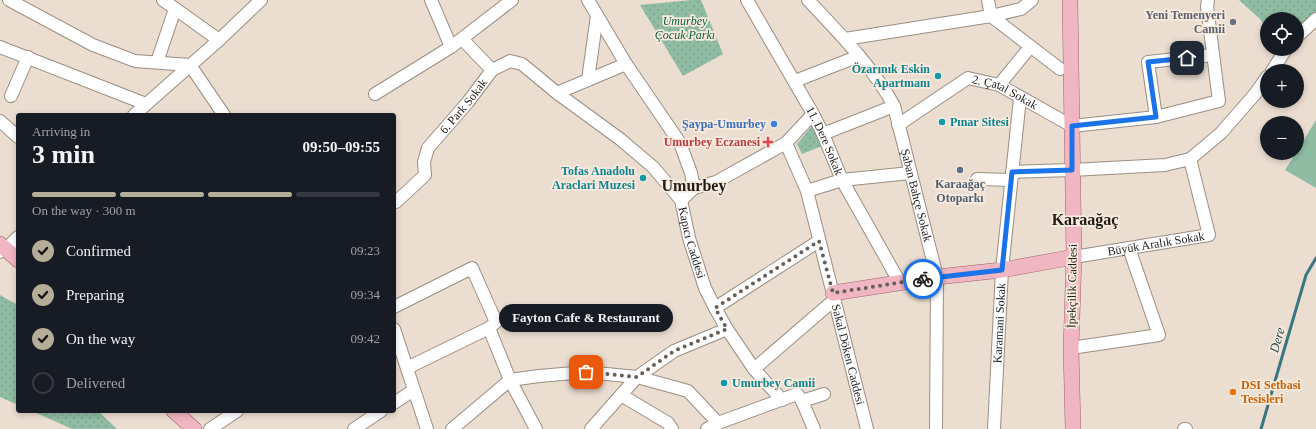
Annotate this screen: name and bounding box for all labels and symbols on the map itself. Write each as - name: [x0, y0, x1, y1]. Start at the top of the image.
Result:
- place label: Yeni Temenyeri Camii: [1145, 8, 1226, 36]
- park label: Umurbey Çocuk Parkı: [655, 14, 715, 42]
- marker: Yeni Temenyeri Camii: [1228, 17, 1238, 27]
- pin: [1170, 41, 1204, 75]
- place label: Özarınık Eskin Apartmanı: [852, 62, 931, 90]
- marker: Özarınık Eskin Apartmanı: [933, 71, 943, 81]
- street label: 2. Çatal Sokak: [971, 72, 1040, 112]
- street label: 6. Park Sokak: [437, 76, 490, 137]
- street label: 11. Dere Sokak: [803, 104, 846, 177]
- place label: Pınar Sitesi: [950, 115, 1009, 129]
- place label: Şaypa-Umurbey: [682, 117, 766, 131]
- marker: Pınar Sitesi: [937, 117, 947, 127]
- marker: Şaypa-Umurbey: [769, 119, 779, 129]
- place label: Umurbey Eczanesi: [664, 135, 761, 149]
- marker: Umurbey Eczanesi: [763, 137, 773, 147]
- street label: Şaban Bahçe Sokak: [898, 147, 935, 243]
- place label: Tofas Anadolu Araclari Muzesi: [552, 164, 636, 192]
- marker: Karaağaç Otoparkı: [955, 165, 965, 175]
- marker: Tofas Anadolu Araclari Muzesi: [638, 173, 648, 183]
- district label: Umurbey: [662, 177, 726, 195]
- place label: Karaağaç Otoparkı: [935, 177, 986, 205]
- street label: Kapıcı Caddesi: [676, 205, 709, 281]
- district label: Karaağaç: [1052, 211, 1118, 229]
- street label: Büyük Aralık Sokak: [1106, 229, 1205, 258]
- street label: İpekçilik Caddesi: [1064, 243, 1080, 328]
- courier: [903, 259, 943, 299]
- street label: Karamani Sokak: [990, 283, 1008, 364]
- street label: Sakal Döken Caddesi: [829, 303, 868, 407]
- callout: Fayton Cafe & Restaurant: [499, 304, 673, 332]
- water label: Dere: [1266, 325, 1288, 355]
- pin: [569, 355, 603, 389]
- place label: Umurbey Camii: [732, 376, 816, 390]
- marker: Umurbey Camii: [719, 378, 729, 388]
- place label: DSI Setbasi Tesisleri: [1241, 378, 1301, 406]
- marker: DSI Setbasi Tesisleri: [1228, 387, 1238, 397]

